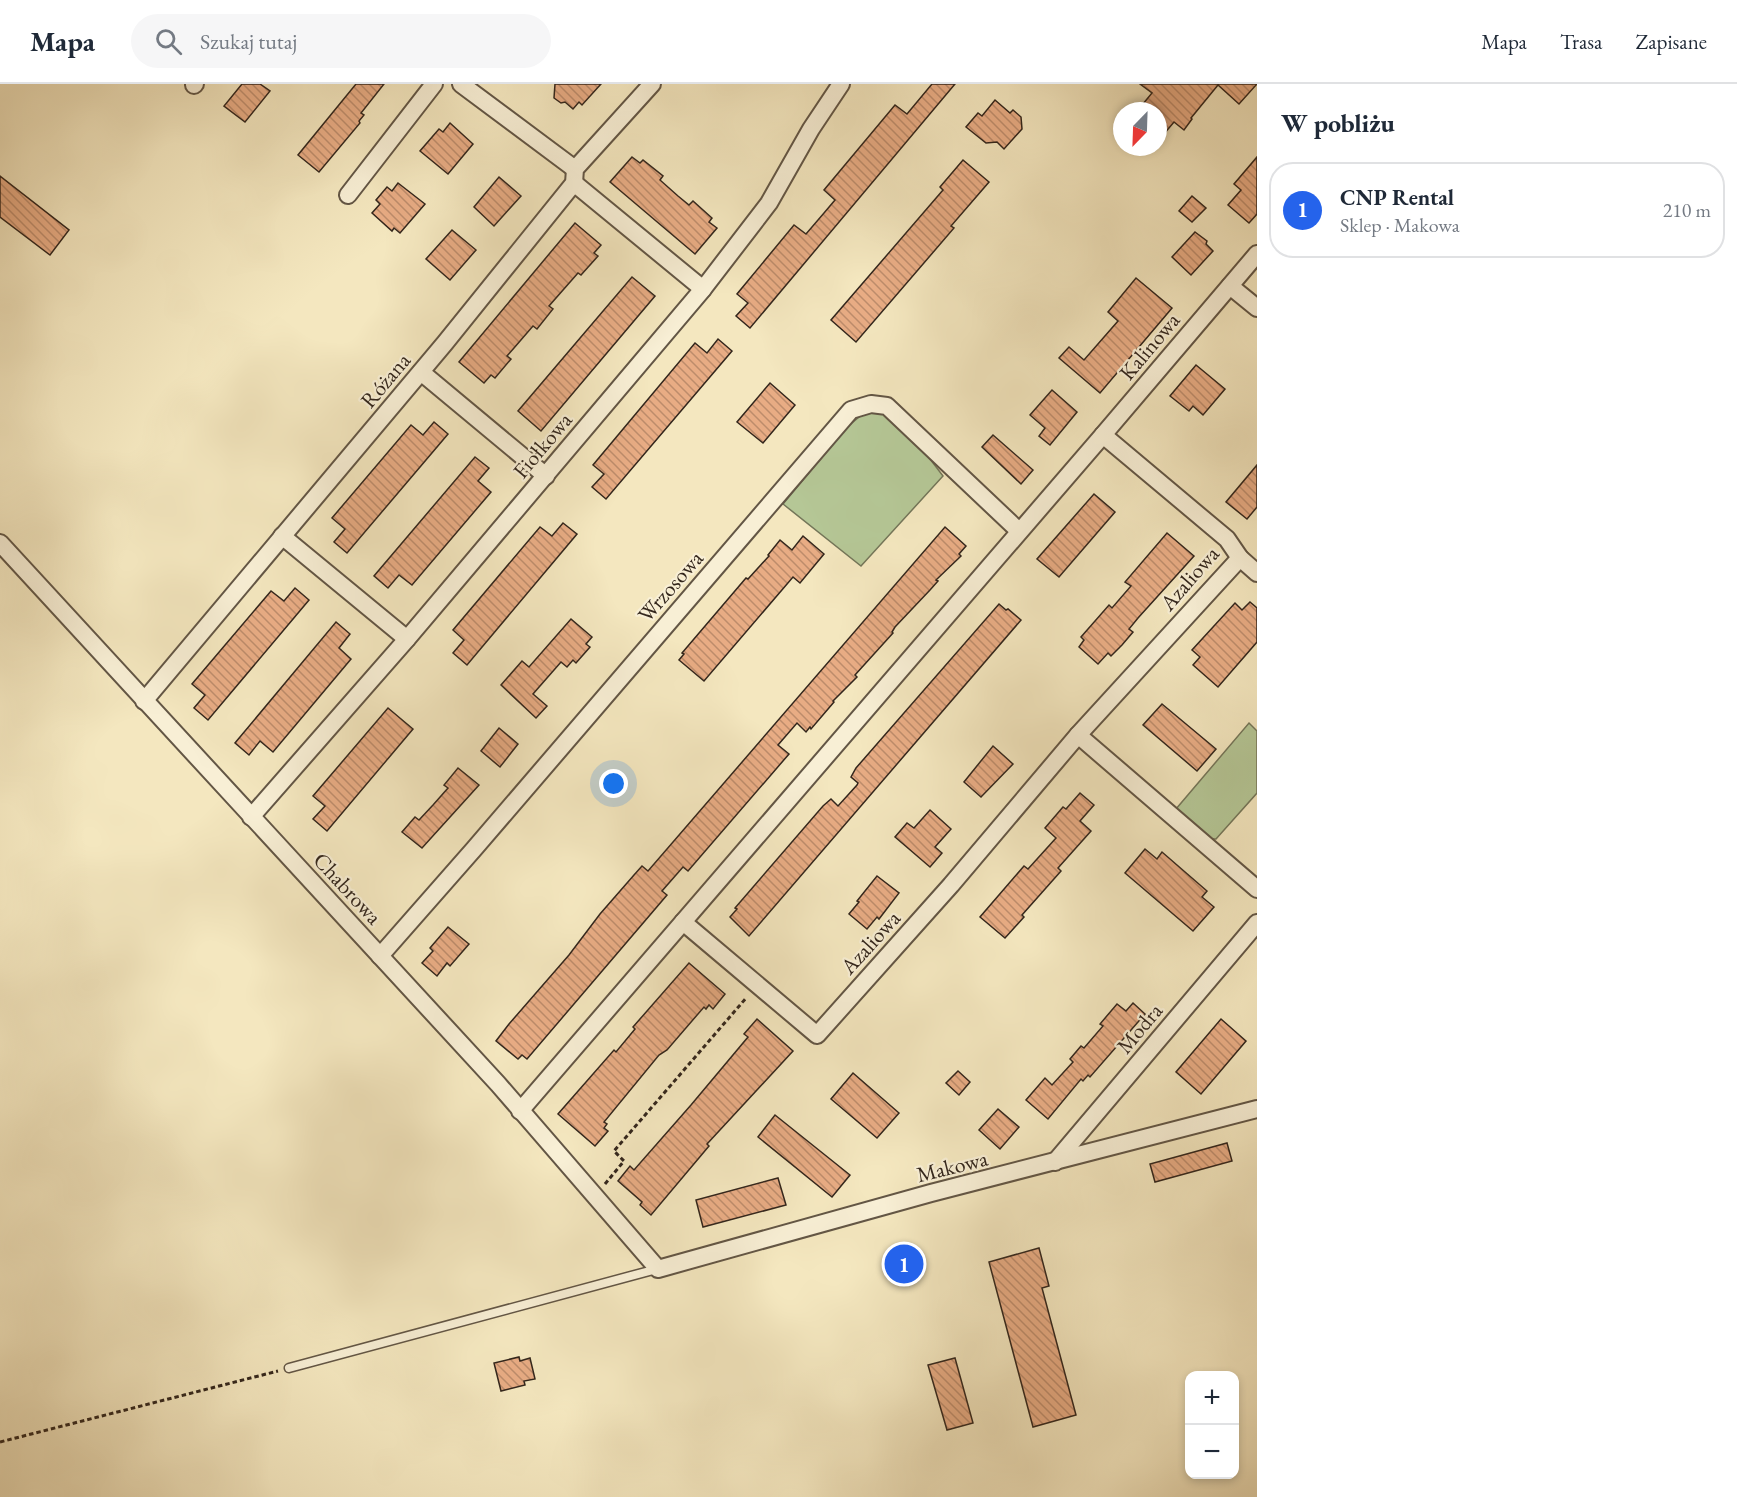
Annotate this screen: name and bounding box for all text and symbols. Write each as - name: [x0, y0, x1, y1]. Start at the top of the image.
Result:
- search box: [131, 14, 551, 68]
- text: Mapa: [30, 23, 95, 59]
- icon: search: [152, 25, 185, 58]
- text: Szukaj tutaj: [200, 27, 297, 56]
- text: Mapa: [1481, 28, 1527, 55]
- text: Trasa: [1560, 28, 1602, 55]
- text: Zapisane: [1635, 28, 1707, 55]
- north arrow: [1113, 102, 1167, 156]
- text: W pobliżu: [1281, 106, 1395, 140]
- text: CNP Rental: [1340, 183, 1454, 212]
- text: 1: [1297, 197, 1308, 223]
- text: 210 m: [1663, 197, 1711, 223]
- text: Sklep · Makowa: [1340, 212, 1460, 238]
- street label: Kalinowa: [1113, 306, 1186, 386]
- street label: Różana: [354, 346, 417, 414]
- street label: Fiołkowa: [506, 406, 579, 484]
- street label: Azaliowa: [1153, 540, 1226, 618]
- street label: Wrzosowa: [631, 544, 710, 628]
- your location: [599, 769, 628, 798]
- street label: Chabrowa: [307, 846, 389, 931]
- street label: Azaliowa: [833, 904, 907, 981]
- street label: Modra: [1110, 997, 1169, 1060]
- street label: Makowa: [913, 1144, 991, 1189]
- pin: 1: [884, 1242, 924, 1286]
- map controls: [1185, 1371, 1239, 1479]
- button: +: [1185, 1371, 1239, 1425]
- button: −: [1185, 1425, 1239, 1479]

